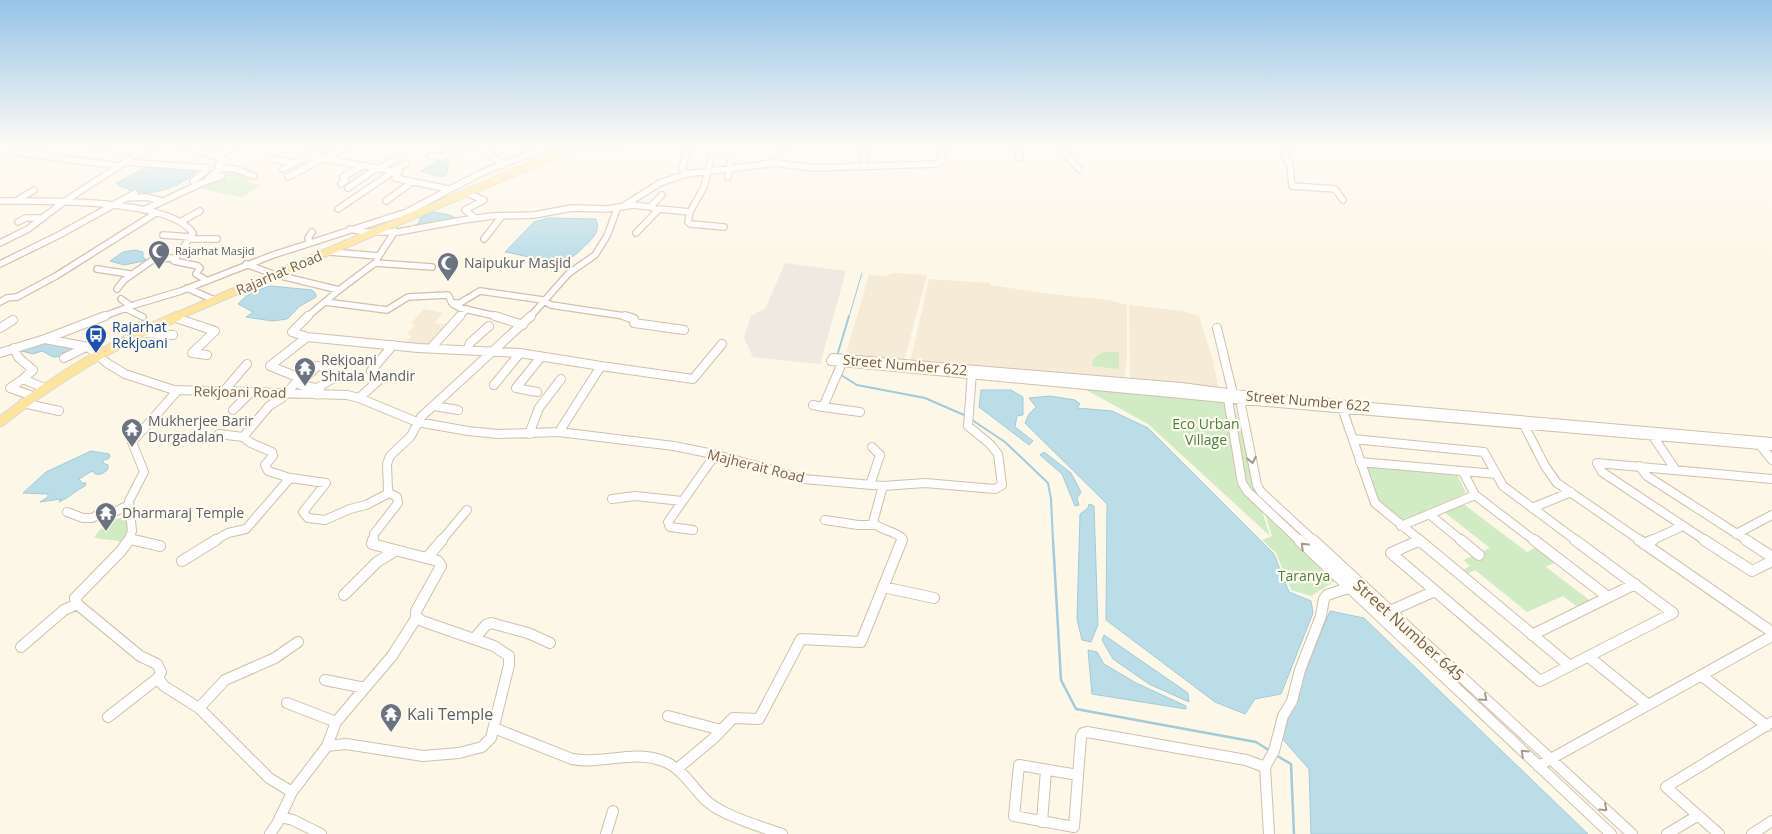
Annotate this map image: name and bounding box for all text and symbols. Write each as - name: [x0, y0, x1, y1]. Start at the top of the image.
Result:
- mosque icon: Rajarhat Masjid: [147, 239, 171, 270]
- place label: Rajarhat Masjid: [175, 243, 254, 258]
- street label: Rajarhat Road: [233, 246, 325, 299]
- mosque icon: Naipukur Masjid: [436, 251, 460, 282]
- place label: Naipukur Masjid: [464, 253, 571, 272]
- place label: Rajarhat Rekjoani: [112, 317, 168, 352]
- bus stop icon: Rajarhat Rekjoani: [84, 323, 108, 354]
- place label: Rekjoani Shitala Mandir: [321, 350, 416, 385]
- street label: Street Number 622: [842, 350, 968, 379]
- temple icon: Rekjoani Shitala Mandir: [293, 356, 317, 387]
- street label: Rekjoani Road: [193, 381, 287, 402]
- street label: Street Number 622: [1245, 386, 1371, 415]
- place label: Mukherjee Barir Durgadalan: [148, 411, 254, 446]
- park label: Eco Urban Village: [1172, 414, 1240, 449]
- temple icon: Mukherjee Barir Durgadalan: [120, 417, 144, 448]
- street label: Majherait Road: [706, 444, 807, 487]
- one-way arrow: [1246, 455, 1256, 464]
- temple icon: Dharmaraj Temple: [94, 501, 118, 532]
- place label: Dharmaraj Temple: [122, 503, 244, 522]
- one-way arrow: [1300, 543, 1309, 552]
- park label: Taranya: [1278, 566, 1330, 585]
- street label: Street Number 645: [1349, 574, 1469, 686]
- one-way arrow: [1479, 692, 1488, 701]
- temple icon: Kali Temple: [379, 702, 403, 733]
- place label: Kali Temple: [407, 703, 493, 725]
- one-way arrow: [1521, 750, 1530, 759]
- one-way arrow: [1598, 802, 1607, 811]

